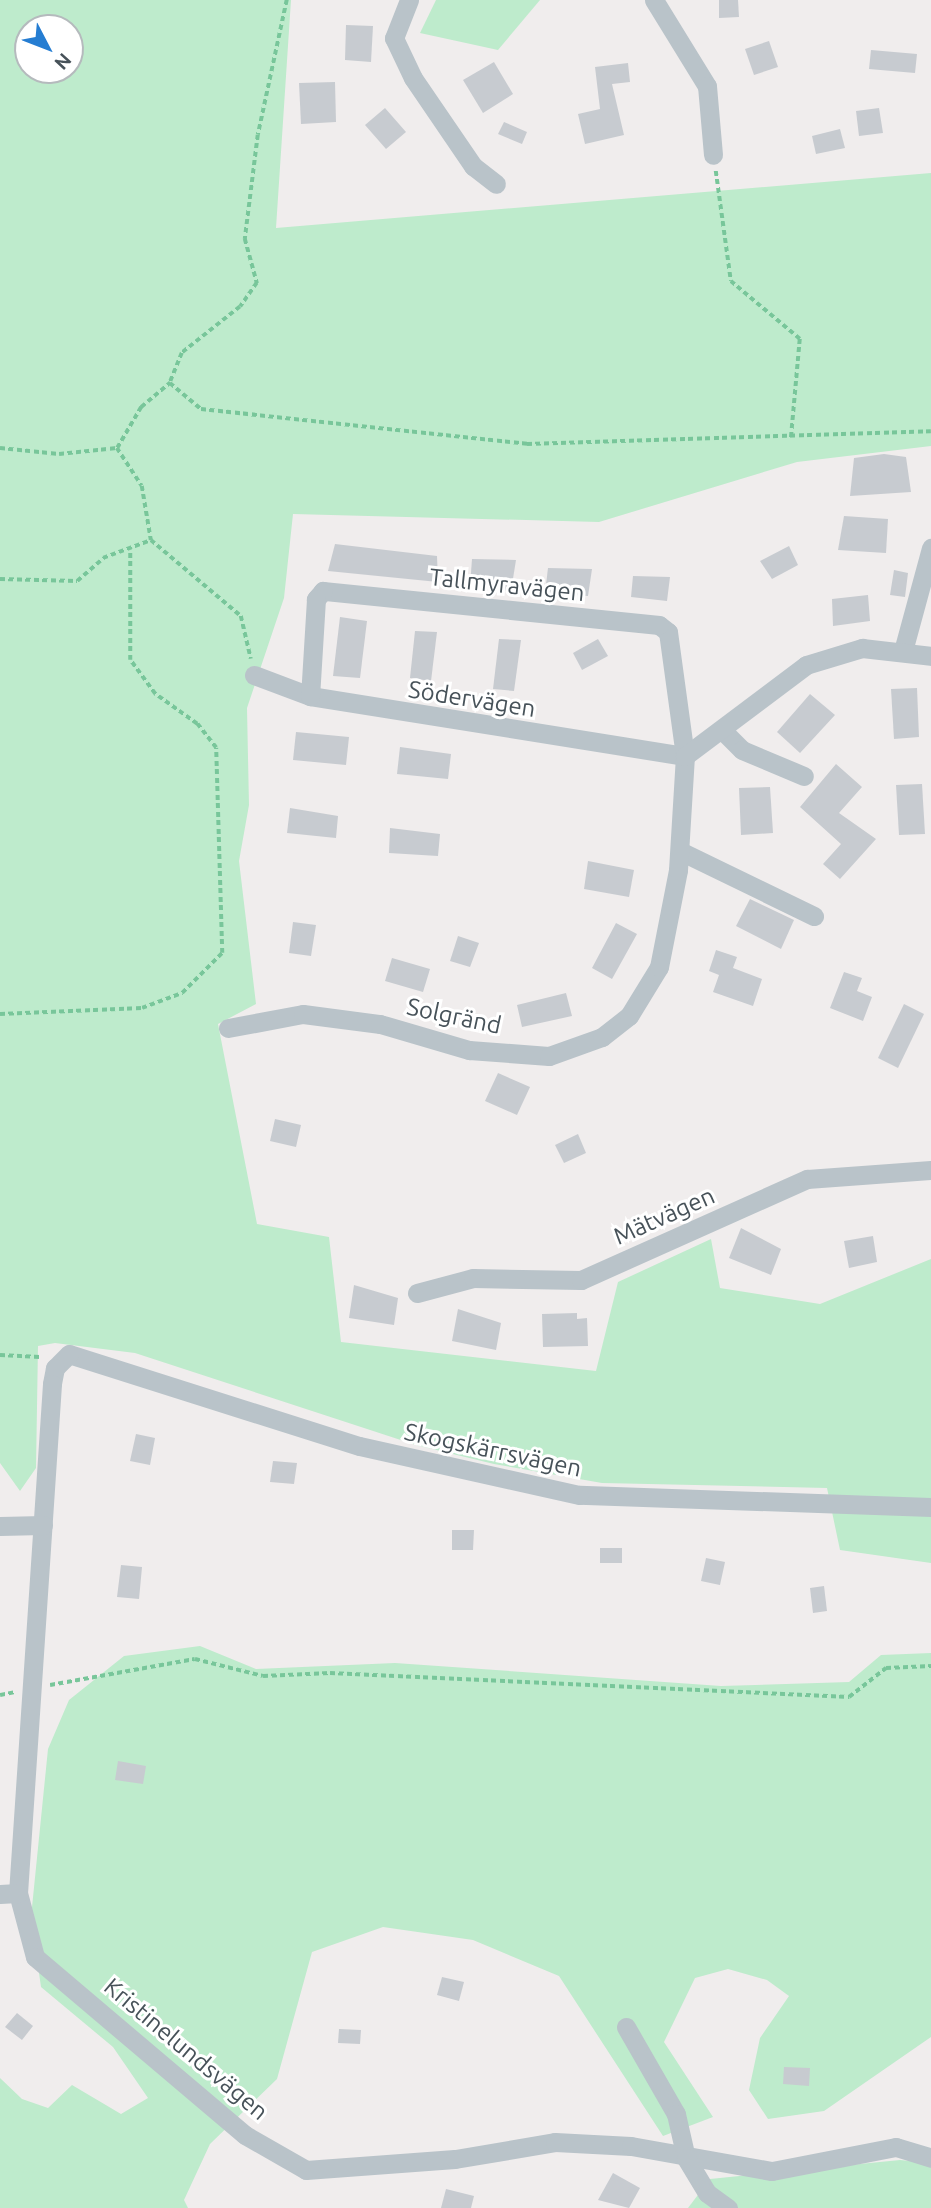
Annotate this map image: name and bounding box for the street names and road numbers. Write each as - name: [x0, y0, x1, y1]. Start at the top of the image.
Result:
- street label: Tallmyravägen: [428, 563, 586, 607]
- street label: Södervägen: [406, 675, 538, 723]
- street label: Solgränd: [404, 992, 504, 1040]
- street label: Mätvägen: [609, 1181, 719, 1251]
- street label: Skogskärrsvägen: [402, 1417, 584, 1483]
- street label: Kristinelundsvägen: [98, 1972, 274, 2126]

